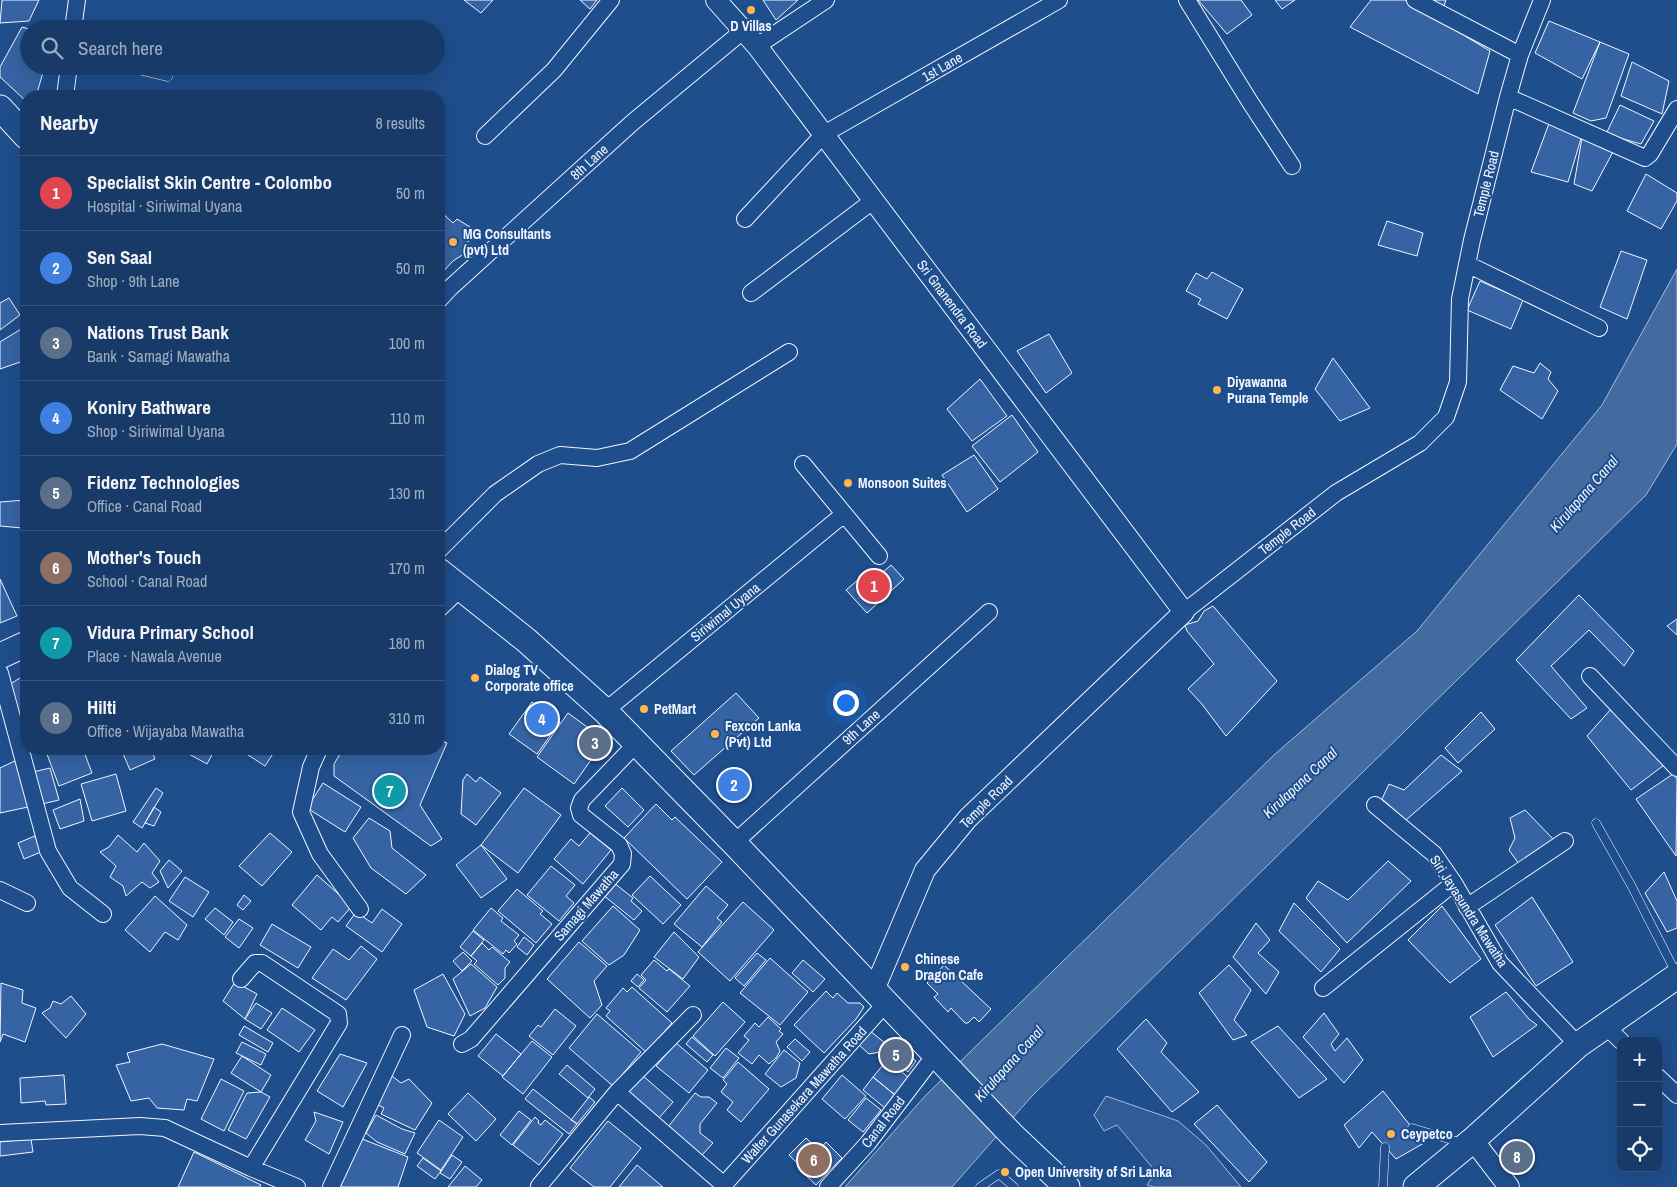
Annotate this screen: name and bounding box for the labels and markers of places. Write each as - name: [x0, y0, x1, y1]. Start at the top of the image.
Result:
- marker: D Villas: [745, 4, 757, 16]
- place label: D Villas: [730, 17, 772, 35]
- place label: MG Consultants (pvt) Ltd: [463, 225, 551, 259]
- marker: MG Consultants (pvt) Ltd: [447, 236, 459, 248]
- place label: Diyawanna Purana Temple: [1227, 373, 1308, 407]
- marker: Diyawanna Purana Temple: [1211, 384, 1223, 396]
- place label: Monsoon Suites: [858, 474, 947, 492]
- marker: Monsoon Suites: [842, 477, 854, 489]
- pin: 1: [858, 567, 890, 605]
- place label: Dialog TV Corporate office: [485, 661, 574, 695]
- marker: Dialog TV Corporate office: [469, 672, 481, 684]
- pin: 4: [526, 700, 558, 738]
- place label: PetMart: [654, 700, 696, 718]
- marker: PetMart: [638, 703, 650, 715]
- place label: Fexcon Lanka (Pvt) Ltd: [725, 717, 802, 751]
- pin: 3: [579, 724, 611, 762]
- marker: Fexcon Lanka (Pvt) Ltd: [709, 728, 721, 740]
- pin: 2: [718, 766, 750, 804]
- pin: 7: [374, 772, 406, 810]
- place label: Chinese Dragon Cafe: [915, 950, 983, 984]
- marker: Chinese Dragon Cafe: [899, 961, 911, 973]
- pin: 5: [880, 1036, 912, 1074]
- place label: Ceypetco: [1401, 1125, 1453, 1143]
- marker: Ceypetco: [1385, 1128, 1397, 1140]
- pin: 8: [1501, 1138, 1533, 1176]
- pin: 6: [798, 1141, 830, 1179]
- place label: Open University of Sri Lanka: [1015, 1163, 1173, 1181]
- marker: Open University of Sri Lanka: [999, 1166, 1011, 1178]

